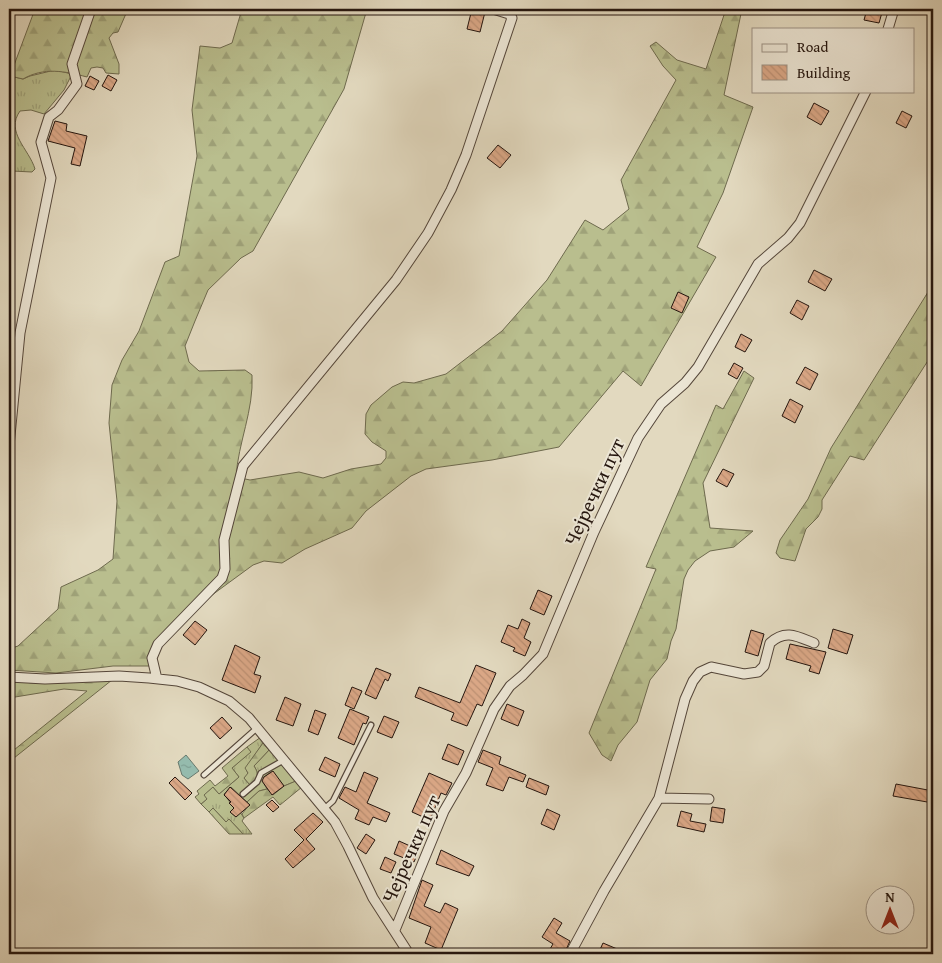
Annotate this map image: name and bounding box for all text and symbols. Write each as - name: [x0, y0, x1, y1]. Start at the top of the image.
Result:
- legend: [752, 28, 914, 92]
- text: Road: [797, 36, 828, 57]
- text: Building: [797, 62, 851, 83]
- street label: Чејречки пут: [556, 433, 631, 550]
- street label: Чејречки пут: [374, 790, 447, 908]
- north arrow: [864, 886, 914, 936]
- text: N: [885, 887, 895, 907]

